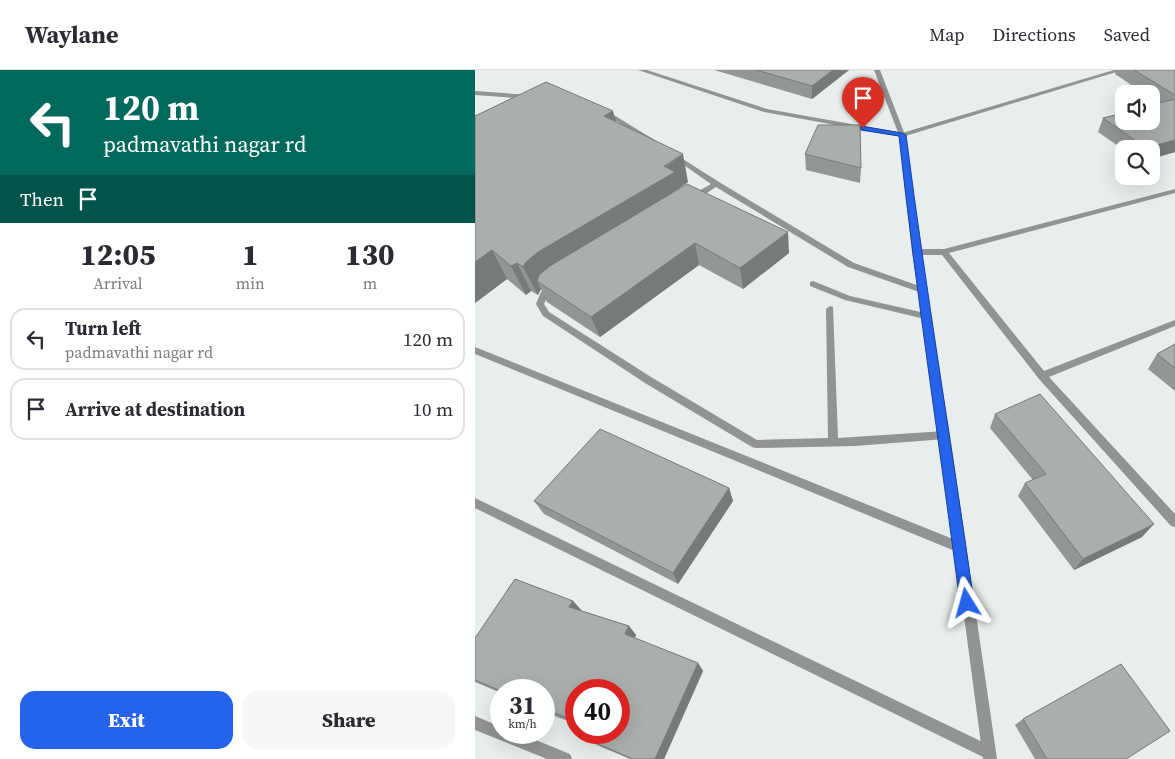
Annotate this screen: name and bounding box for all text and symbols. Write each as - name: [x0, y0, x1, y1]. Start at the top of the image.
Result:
- text: Waylane: [25, 18, 119, 51]
- text: Map: [929, 22, 965, 47]
- text: Directions: [993, 22, 1076, 47]
- text: Saved: [1104, 22, 1150, 47]
- pin: [842, 77, 884, 128]
- text: 120 m: [103, 84, 199, 132]
- icon: arrive: [849, 84, 877, 112]
- map controls: [1115, 85, 1160, 185]
- button: sound: [1115, 85, 1160, 130]
- icon: left: [20, 90, 85, 155]
- text: padmavathi nagar rd: [103, 129, 306, 159]
- button: search: [1115, 140, 1160, 185]
- icon: arrive: [74, 185, 102, 213]
- text: Then: [20, 186, 64, 212]
- text: 12:05: [80, 234, 155, 275]
- text: 1: [242, 234, 259, 275]
- text: 130: [345, 234, 395, 275]
- text: Arrival: [93, 272, 143, 294]
- text: min: [236, 272, 265, 294]
- text: m: [363, 272, 377, 294]
- text: Turn left: [65, 315, 141, 341]
- icon: left: [22, 325, 50, 353]
- text: 120 m: [403, 326, 453, 352]
- text: padmavathi nagar rd: [65, 341, 213, 363]
- icon: arrive: [22, 395, 50, 423]
- text: Arrive at destination: [65, 396, 245, 422]
- text: 10 m: [412, 396, 453, 422]
- position arrow: [940, 576, 992, 628]
- speed limit sign: 40: [565, 679, 630, 744]
- text: 31: [509, 688, 536, 722]
- button: Exit: [20, 691, 233, 749]
- button: Share: [243, 691, 455, 749]
- text: km/h: [508, 716, 537, 732]

